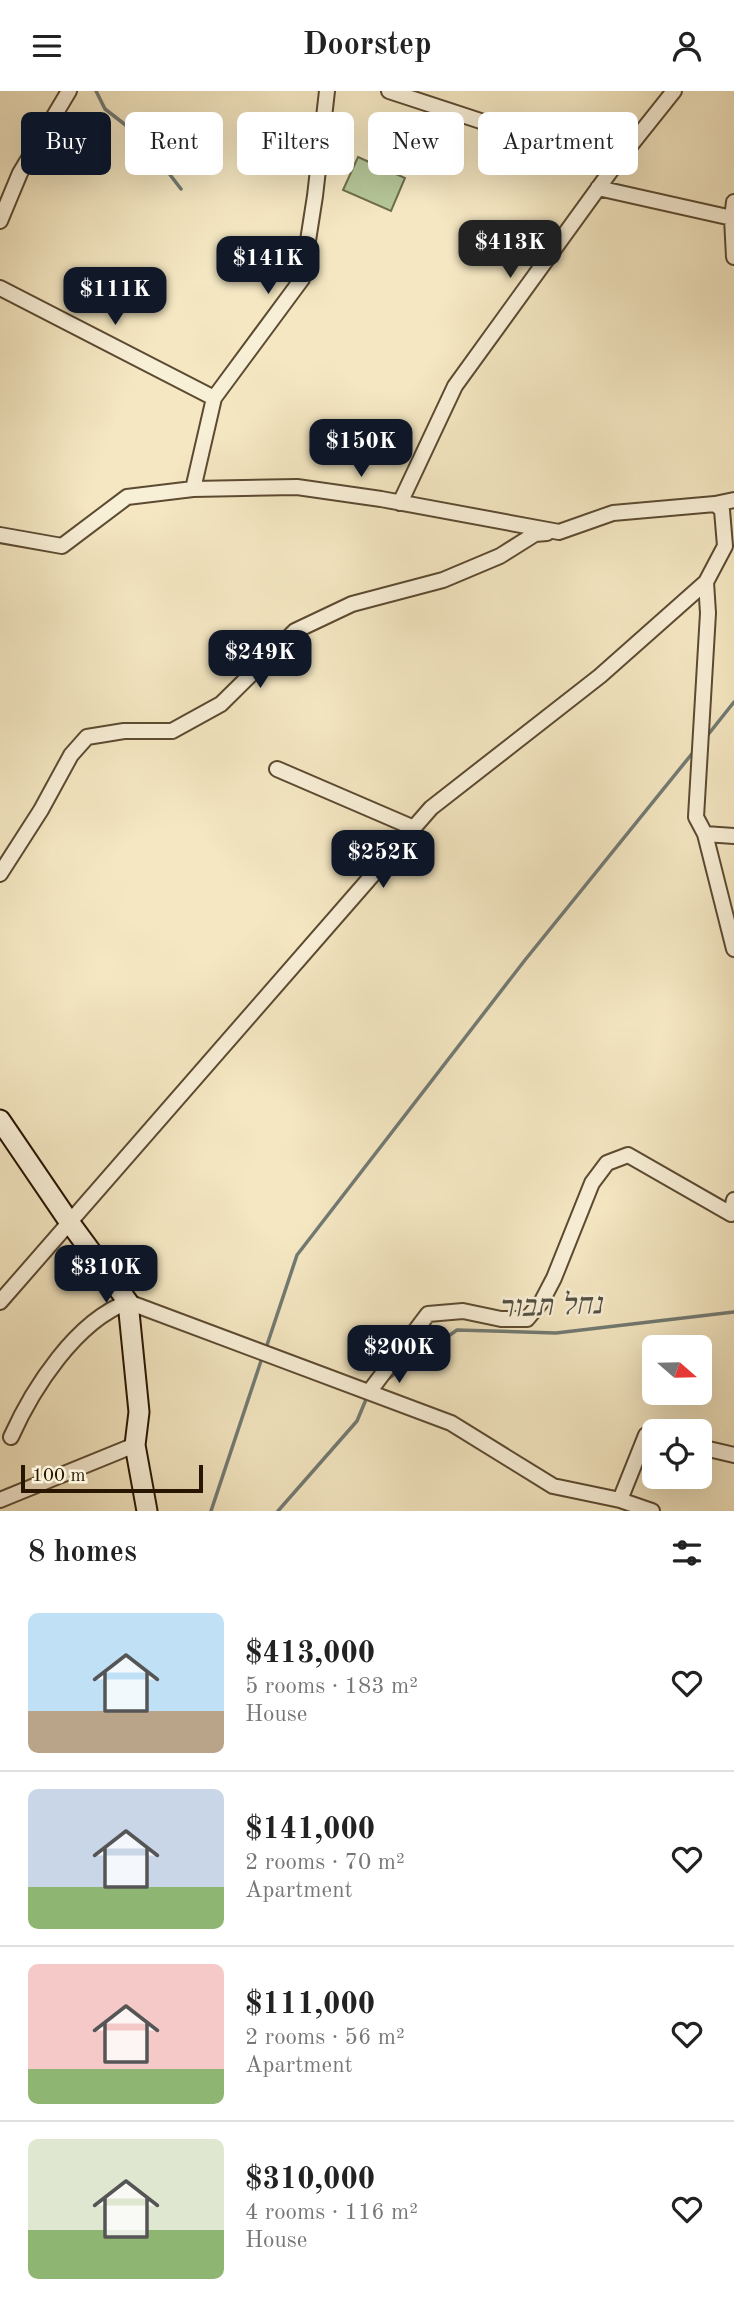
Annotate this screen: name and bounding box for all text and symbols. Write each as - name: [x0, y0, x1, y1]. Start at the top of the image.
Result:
- icon: menu: [28, 27, 66, 65]
- icon: person: [668, 27, 706, 65]
- text: Doorstep: [302, 30, 432, 62]
- chip: Buy: [21, 112, 111, 175]
- chip: Rent: [125, 112, 223, 175]
- chip: Filters: [237, 112, 354, 175]
- chip: New: [368, 112, 464, 175]
- chip: Apartment: [478, 112, 638, 175]
- pin: $413K: [461, 221, 559, 280]
- text: $413K: [474, 231, 546, 254]
- pin: $141K: [219, 237, 317, 296]
- text: $141K: [232, 247, 304, 270]
- pin: $111K: [66, 267, 164, 327]
- text: $111K: [79, 278, 151, 301]
- pin: $150K: [312, 419, 410, 479]
- text: $150K: [325, 430, 397, 453]
- pin: $249K: [211, 631, 309, 690]
- text: $249K: [224, 641, 296, 664]
- pin: $252K: [334, 831, 432, 890]
- text: $252K: [347, 841, 419, 864]
- pin: $310K: [57, 1245, 155, 1305]
- text: $310K: [70, 1256, 142, 1279]
- water label: נחל תבור: [498, 1289, 604, 1324]
- pin: $200K: [350, 1325, 448, 1385]
- north arrow: [642, 1335, 712, 1405]
- map controls: [642, 1335, 712, 1489]
- text: $200K: [363, 1336, 435, 1359]
- button: locate: [642, 1419, 712, 1489]
- scale bar: [21, 1462, 203, 1494]
- text: 100 m: [32, 1467, 85, 1486]
- icon: filters: [668, 1534, 706, 1572]
- text: 8 homes: [28, 1538, 137, 1568]
- text: $413,000: [245, 1639, 375, 1669]
- icon: home: [84, 1641, 168, 1725]
- icon: heart: [668, 1664, 706, 1702]
- text: 5 rooms · 183 m²: [245, 1675, 418, 1698]
- text: House: [245, 1703, 307, 1726]
- text: $141,000: [245, 1815, 375, 1845]
- icon: home: [84, 1817, 168, 1901]
- icon: heart: [668, 1840, 706, 1878]
- text: 2 rooms · 70 m²: [245, 1851, 405, 1874]
- text: Apartment: [245, 1879, 353, 1902]
- text: $111,000: [245, 1990, 375, 2020]
- icon: home: [84, 1992, 168, 2076]
- icon: heart: [668, 2015, 706, 2053]
- text: 2 rooms · 56 m²: [245, 2026, 405, 2049]
- text: Apartment: [245, 2054, 353, 2077]
- text: $310,000: [245, 2165, 375, 2195]
- icon: home: [84, 2167, 168, 2251]
- icon: heart: [668, 2190, 706, 2228]
- text: 4 rooms · 116 m²: [245, 2201, 418, 2224]
- text: House: [245, 2229, 307, 2252]

